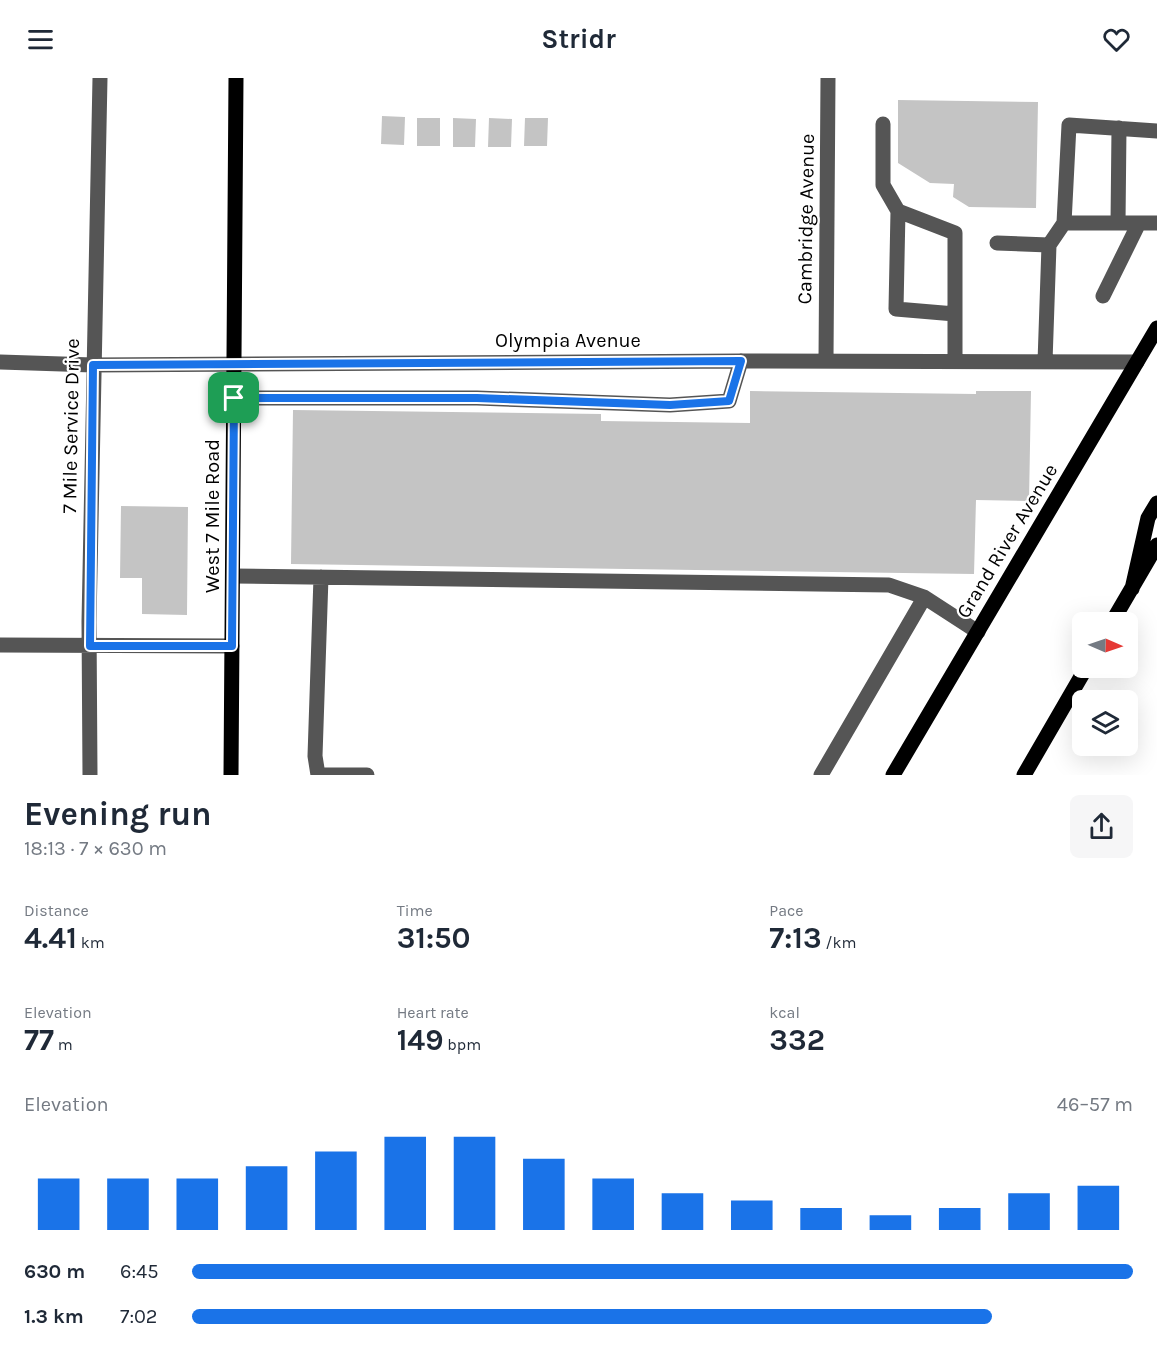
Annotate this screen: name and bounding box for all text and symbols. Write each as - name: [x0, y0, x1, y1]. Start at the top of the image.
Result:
- icon: menu: [24, 23, 57, 56]
- text: Stridr: [541, 23, 616, 55]
- icon: heart: [1100, 23, 1133, 56]
- street label: Cambridge Avenue: [793, 133, 819, 305]
- street label: Olympia Avenue: [495, 329, 641, 352]
- street label: 7 Mile Service Drive: [58, 338, 84, 514]
- pin: [208, 372, 259, 423]
- icon: arrive: [217, 381, 250, 414]
- street label: West 7 Mile Road: [201, 439, 224, 593]
- street label: Grand River Avenue: [952, 460, 1062, 622]
- north arrow: [1072, 612, 1138, 678]
- map controls: [1072, 612, 1138, 756]
- button: layers: [1072, 690, 1138, 756]
- text: Evening run: [24, 795, 212, 833]
- button: share: [1070, 795, 1133, 858]
- text: 18:13 · 7 × 630 m: [24, 837, 167, 860]
- text: Distance: [24, 901, 89, 920]
- text: Time: [397, 901, 433, 920]
- text: Pace: [769, 901, 803, 920]
- text: 4.41: [24, 920, 77, 956]
- text: 31:50: [397, 920, 471, 956]
- text: 7:13: [769, 920, 822, 956]
- text: km: [77, 933, 105, 952]
- text: /km: [822, 933, 856, 952]
- text: Elevation: [24, 1003, 92, 1022]
- text: Heart rate: [397, 1003, 469, 1022]
- text: kcal: [769, 1003, 800, 1022]
- text: 77: [24, 1022, 54, 1058]
- text: 149: [397, 1022, 444, 1058]
- text: 332: [769, 1022, 825, 1058]
- text: m: [54, 1035, 73, 1054]
- text: bpm: [444, 1035, 481, 1054]
- text: Elevation: [24, 1093, 109, 1116]
- text: 46–57 m: [1057, 1093, 1133, 1116]
- text: 630 m: [24, 1260, 85, 1283]
- text: 6:45: [120, 1260, 159, 1283]
- text: 1.3 km: [24, 1305, 84, 1328]
- text: 7:02: [120, 1305, 157, 1328]

